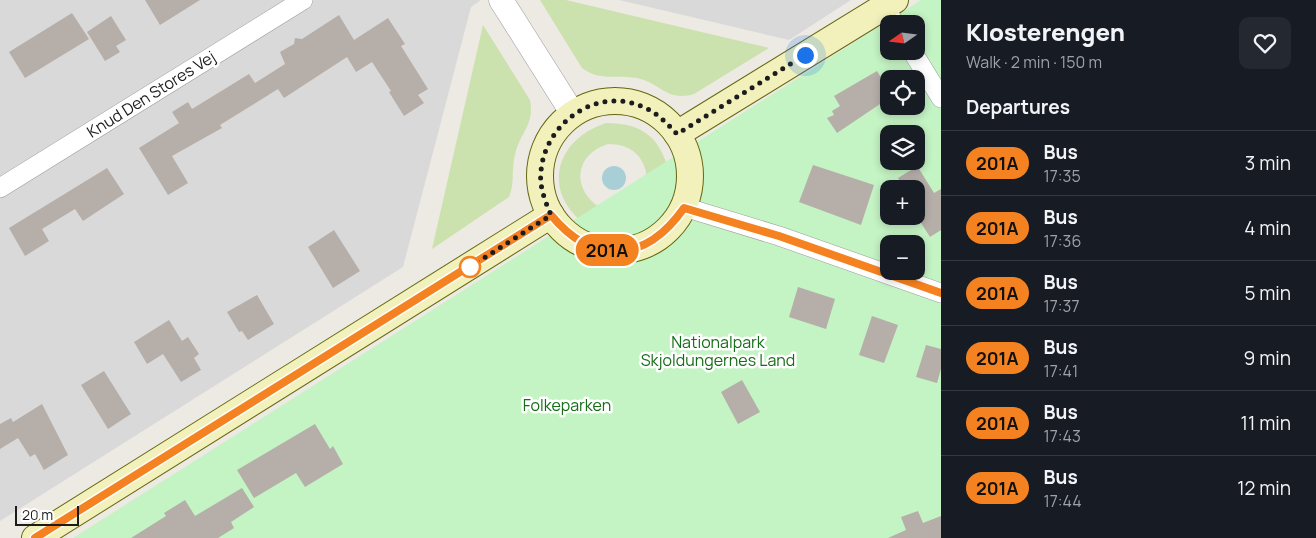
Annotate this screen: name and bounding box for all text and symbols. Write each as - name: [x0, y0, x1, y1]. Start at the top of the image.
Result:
- north arrow: [880, 15, 925, 60]
- map controls: [880, 15, 925, 280]
- text: Klosterengen: [966, 15, 1125, 48]
- button: heart: [1239, 17, 1291, 69]
- your location: [793, 43, 818, 68]
- street label: Knud Den Stores Vej: [83, 46, 219, 142]
- text: Walk · 2 min · 150 m: [966, 51, 1102, 73]
- button: locate: [880, 70, 925, 115]
- text: Departures: [966, 94, 1070, 120]
- button: layers: [880, 125, 925, 170]
- text: Bus: [1044, 139, 1078, 165]
- text: 3 min: [1245, 150, 1291, 176]
- text: 201A: [976, 151, 1019, 175]
- text: 17:35: [1044, 165, 1081, 187]
- button: +: [880, 180, 925, 225]
- text: Bus: [1044, 204, 1078, 230]
- text: 4 min: [1244, 215, 1291, 241]
- text: 201A: [976, 216, 1019, 240]
- text: 17:36: [1044, 230, 1081, 252]
- line badge: 201A: [572, 234, 642, 266]
- button: −: [880, 235, 925, 280]
- text: 201A: [586, 238, 628, 262]
- unlabelled marker: [459, 256, 481, 278]
- text: Bus: [1044, 269, 1078, 295]
- text: 5 min: [1244, 280, 1291, 306]
- text: 201A: [976, 281, 1019, 305]
- text: 17:37: [1044, 295, 1079, 317]
- park label: Nationalpark Skjoldungernes Land: [641, 331, 795, 371]
- text: Bus: [1044, 334, 1078, 360]
- text: 9 min: [1244, 345, 1291, 371]
- text: 201A: [976, 346, 1019, 370]
- text: 17:41: [1044, 360, 1078, 382]
- park label: Folkeparken: [523, 394, 611, 416]
- text: Bus: [1044, 399, 1078, 425]
- text: 11 min: [1241, 410, 1291, 436]
- text: 201A: [976, 411, 1019, 435]
- text: 17:43: [1044, 425, 1081, 447]
- text: Bus: [1044, 464, 1078, 490]
- text: 12 min: [1237, 475, 1291, 501]
- text: 201A: [976, 476, 1019, 500]
- text: 17:44: [1044, 490, 1082, 512]
- scale bar: [15, 503, 79, 526]
- text: 20 m: [22, 505, 53, 524]

